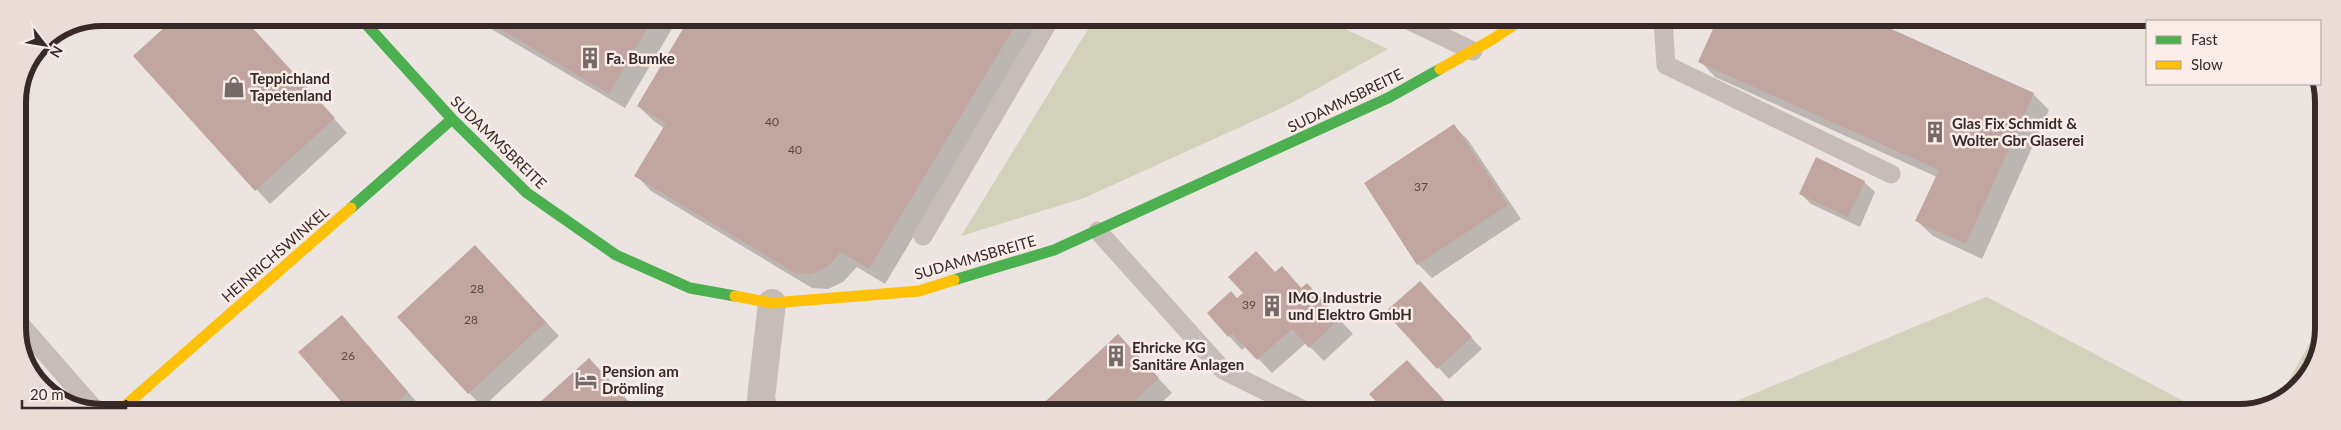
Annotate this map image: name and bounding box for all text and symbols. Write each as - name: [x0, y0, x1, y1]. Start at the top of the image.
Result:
- north arrow: [20, 20, 70, 70]
- legend: [2146, 20, 2321, 85]
- text: Fast: [2191, 30, 2218, 48]
- text: N: [47, 43, 67, 61]
- building icon: Fa. Bumke: [577, 45, 603, 71]
- place label: Fa. Bumke: [606, 49, 675, 67]
- text: Slow: [2191, 55, 2223, 73]
- street label: SUDAMMSBREITE: [1284, 64, 1406, 136]
- place label: Teppichland Tapetenland: [250, 69, 332, 104]
- shop icon: Teppichland Tapetenland: [221, 74, 247, 100]
- street label: SUDAMMSBREITE: [447, 92, 551, 192]
- house number: 40: [765, 114, 779, 129]
- place label: Glas Fix Schmidt & Wolter Gbr Glaserei: [1952, 114, 2084, 149]
- building icon: Glas Fix Schmidt & Wolter Gbr Glaserei: [1922, 119, 1948, 145]
- house number: 40: [788, 142, 802, 157]
- house number: 37: [1414, 179, 1428, 194]
- street label: HEINRICHSWINKEL: [218, 202, 333, 306]
- street label: SUDAMMSBREITE: [912, 231, 1038, 283]
- house number: 28: [470, 281, 484, 296]
- place label: IMO Industrie und Elektro GmbH: [1288, 288, 1412, 323]
- building icon: IMO Industrie und Elektro GmbH: [1259, 293, 1285, 319]
- house number: 39: [1242, 297, 1256, 312]
- house number: 28: [464, 312, 478, 327]
- place label: Ehricke KG Sanitäre Anlagen: [1132, 338, 1244, 373]
- building icon: Ehricke KG Sanitäre Anlagen: [1103, 343, 1129, 369]
- house number: 26: [341, 348, 355, 363]
- place label: Pension am Drömling: [602, 362, 679, 397]
- hotel icon: Pension am Drömling: [573, 367, 599, 393]
- scale bar: [22, 378, 126, 410]
- text: 20 m: [30, 385, 64, 403]

